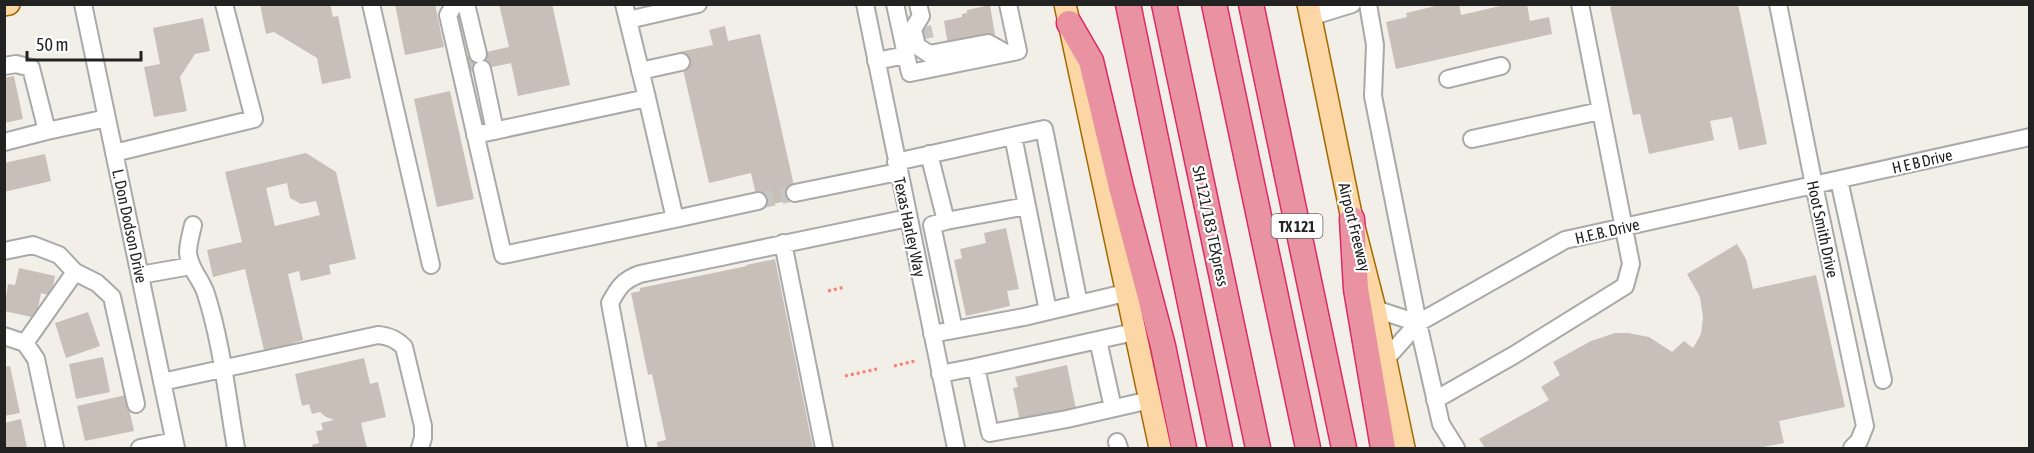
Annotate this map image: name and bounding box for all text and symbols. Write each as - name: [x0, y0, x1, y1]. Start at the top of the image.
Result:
- scale bar: [27, 24, 141, 62]
- text: 50 m: [36, 34, 68, 55]
- street label: H E B Drive: [1890, 145, 1954, 177]
- street label: SH 121/183 TEXpress: [1188, 164, 1233, 288]
- street label: L. Don Dodson Drive: [109, 167, 151, 285]
- street label: Texas Harley Way: [890, 175, 929, 279]
- street label: Hoot Smith Drive: [1804, 179, 1842, 279]
- street label: Airport Freeway: [1334, 181, 1375, 274]
- road number: TX 121: [1272, 214, 1322, 238]
- street label: H.E.B. Drive: [1573, 215, 1641, 247]

